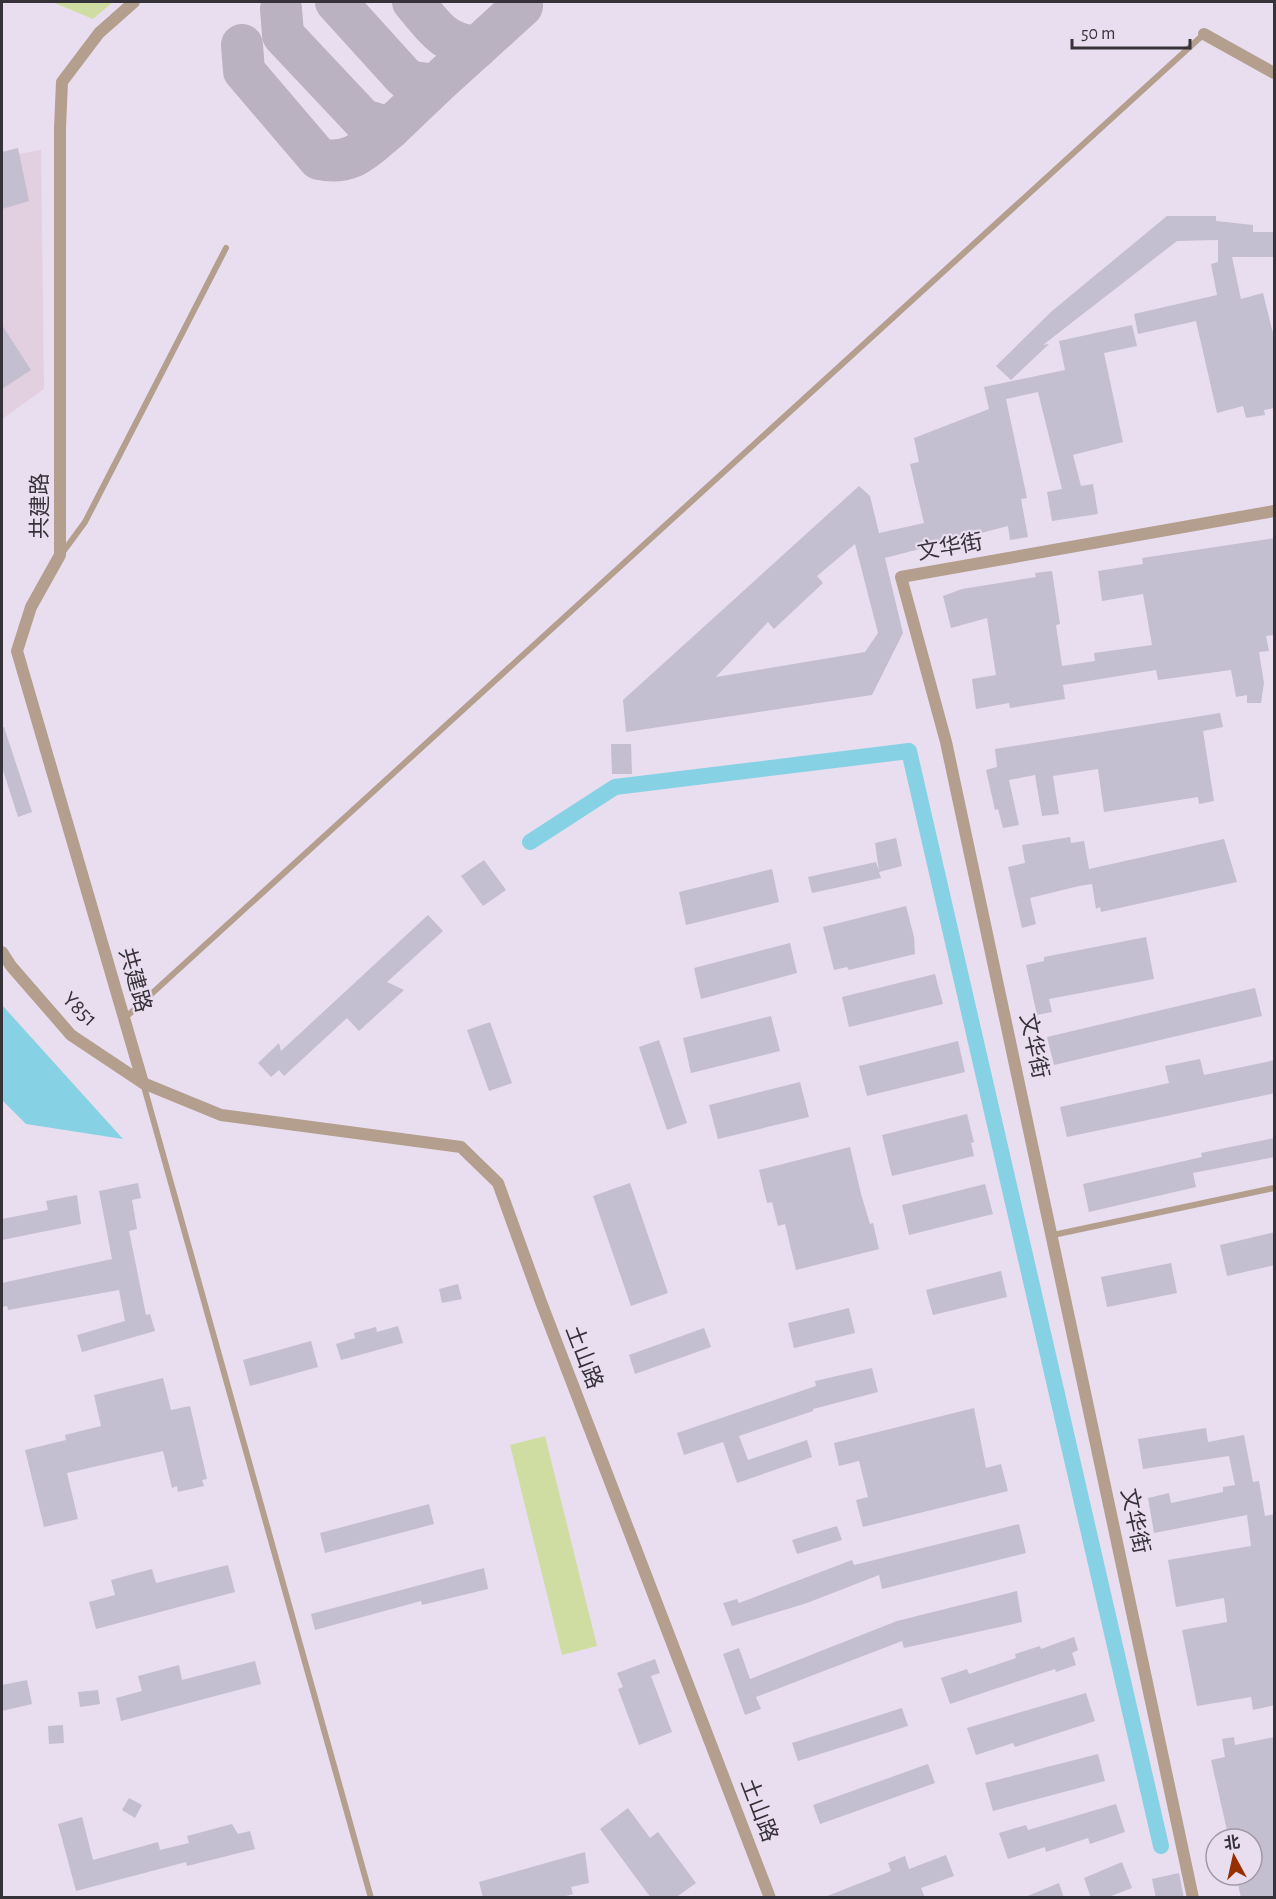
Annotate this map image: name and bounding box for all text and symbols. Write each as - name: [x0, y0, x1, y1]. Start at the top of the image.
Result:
- scale bar: [1072, 12, 1190, 50]
- text: 50 m: [1081, 25, 1115, 43]
- street label: 共建路: [28, 473, 51, 539]
- street label: 文华街: [915, 529, 984, 564]
- street label: 共建路: [115, 945, 156, 1015]
- street label: Y851: [58, 988, 102, 1030]
- street label: 文华街: [1016, 1011, 1053, 1081]
- street label: 土山路: [562, 1322, 607, 1392]
- street label: 文华街: [1117, 1486, 1154, 1556]
- street label: 土山路: [737, 1775, 782, 1845]
- north arrow: [1204, 1827, 1264, 1887]
- text: 北: [1223, 1833, 1241, 1852]

